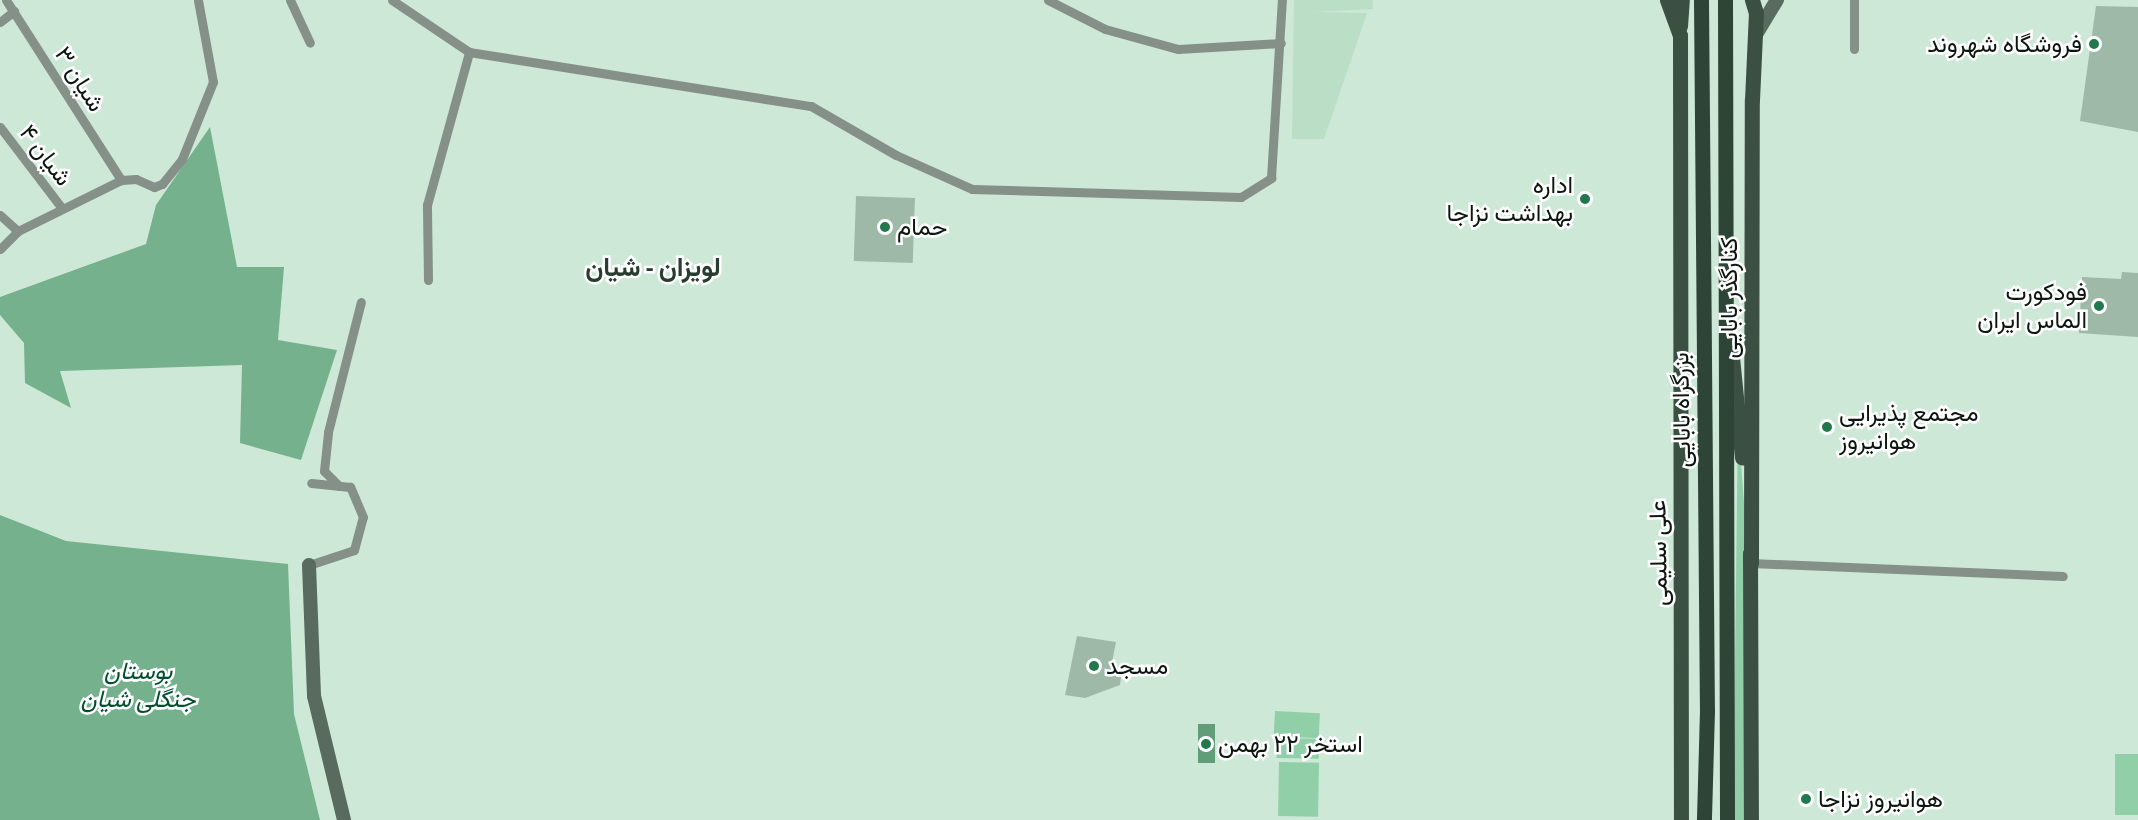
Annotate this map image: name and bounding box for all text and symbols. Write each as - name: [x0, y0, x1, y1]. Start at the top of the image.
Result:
- place label: فروشگاه شهروند: [1927, 30, 2082, 58]
- marker: فروشگاه شهروند: [2087, 37, 2101, 51]
- street label: شیان ۳: [49, 41, 111, 117]
- street label: شیان ۴: [14, 119, 78, 191]
- place label: اداره بهداشت نزاجا: [1447, 171, 1573, 227]
- marker: اداره بهداشت نزاجا: [1578, 192, 1592, 206]
- place label: حمام: [897, 213, 947, 241]
- marker: حمام: [878, 220, 892, 234]
- street label: کنارگذر بابایی: [1715, 237, 1743, 359]
- district label: لویزان - شیان: [585, 252, 721, 284]
- place label: فودکورت الماس ایران: [1977, 278, 2087, 334]
- marker: فودکورت الماس ایران: [2092, 299, 2106, 313]
- street label: بزرگراه بابایی: [1666, 352, 1696, 468]
- place label: مجتمع پذیرایی هوانیروز: [1839, 399, 1978, 455]
- marker: مجتمع پذیرایی هوانیروز: [1820, 420, 1834, 434]
- street label: علی سلیمی: [1643, 500, 1673, 606]
- place label: مسجد: [1106, 652, 1168, 680]
- park label: بوستان جنگلی شیان: [80, 657, 196, 713]
- marker: مسجد: [1087, 659, 1101, 673]
- place label: استخر ۲۲ بهمن: [1218, 730, 1363, 758]
- marker: استخر ۲۲ بهمن: [1199, 737, 1213, 751]
- place label: هوانیروز نزاجا: [1818, 785, 1943, 813]
- marker: هوانیروز نزاجا: [1799, 792, 1813, 806]

